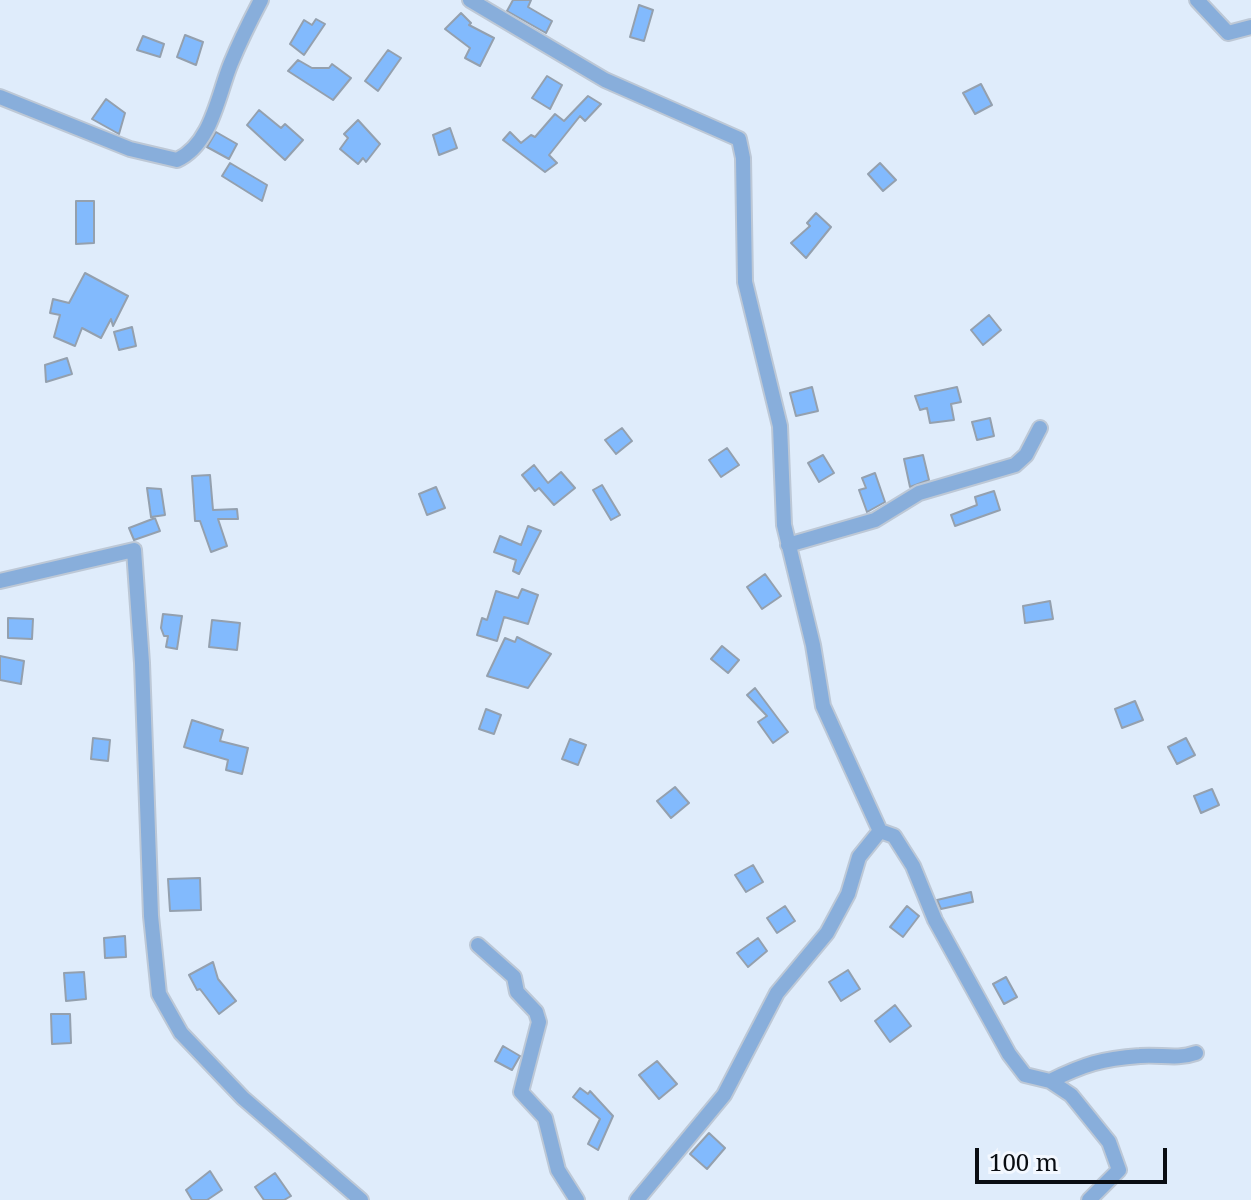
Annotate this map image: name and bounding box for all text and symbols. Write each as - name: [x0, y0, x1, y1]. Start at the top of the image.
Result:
- scale bar: [979, 1132, 1171, 1182]
- text: 100 m: [989, 1145, 1058, 1178]

